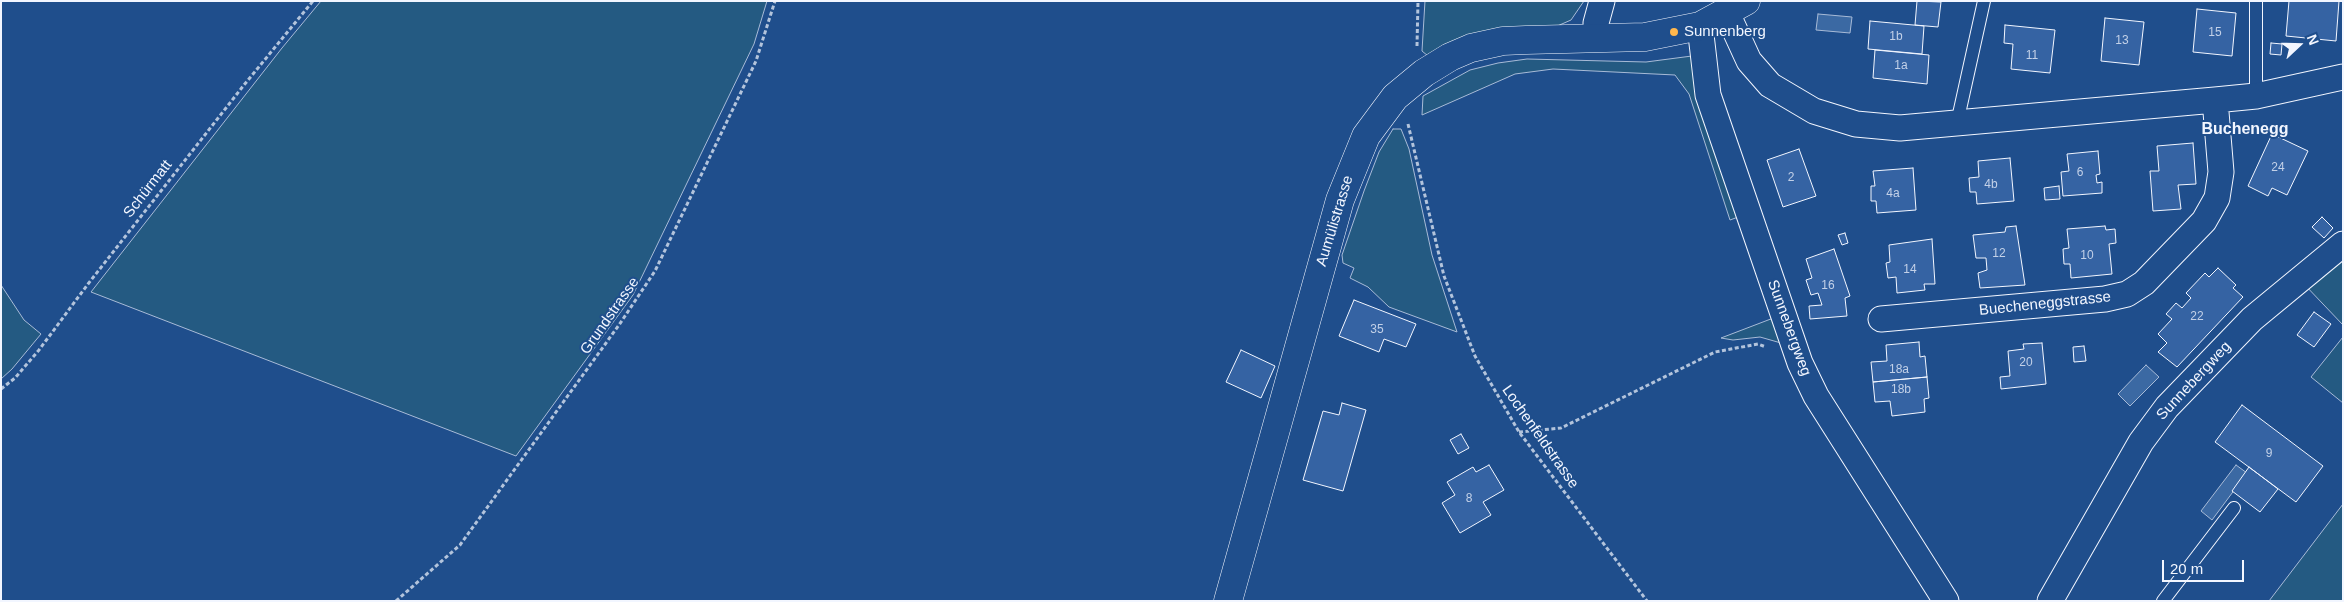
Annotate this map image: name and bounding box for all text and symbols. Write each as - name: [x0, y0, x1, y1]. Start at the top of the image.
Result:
- north arrow: [2274, 20, 2324, 70]
- place label: Sunnenberg: [1684, 23, 1766, 41]
- marker: Sunnenberg: [1668, 26, 1680, 38]
- house number: 15: [2208, 26, 2222, 40]
- house number: 1b: [1889, 30, 1903, 44]
- text: N: [2304, 32, 2322, 47]
- house number: 13: [2115, 34, 2129, 48]
- house number: 11: [2026, 49, 2038, 63]
- house number: 1a: [1894, 59, 1908, 73]
- district label: Buchenegg: [2201, 120, 2289, 140]
- street label: Schürmatt: [120, 157, 176, 221]
- house number: 24: [2271, 161, 2285, 175]
- house number: 6: [2077, 166, 2083, 180]
- house number: 2: [1788, 171, 1794, 185]
- street label: Aumülistrasse: [1313, 173, 1357, 269]
- house number: 4b: [1984, 178, 1998, 192]
- house number: 4a: [1886, 187, 1900, 201]
- house number: 12: [1992, 247, 2006, 261]
- house number: 10: [2080, 249, 2094, 263]
- house number: 14: [1903, 263, 1917, 277]
- street label: Grundstrasse: [577, 274, 643, 358]
- street label: Sunnebergweg: [1763, 278, 1815, 378]
- house number: 16: [1821, 279, 1835, 293]
- street label: Buecheneggstrasse: [1978, 288, 2112, 320]
- house number: 22: [2190, 310, 2204, 324]
- house number: 35: [1370, 323, 1384, 337]
- street label: Sunnebergweg: [2153, 338, 2235, 424]
- house number: 20: [2019, 356, 2033, 370]
- house number: 18a: [1889, 363, 1909, 377]
- street label: Lochenfeldstrasse: [1498, 382, 1582, 492]
- house number: 18b: [1891, 383, 1911, 397]
- house number: 9: [2266, 447, 2272, 461]
- house number: 8: [1466, 492, 1472, 506]
- scale bar: [2164, 550, 2246, 582]
- text: 20 m: [2170, 560, 2203, 577]

